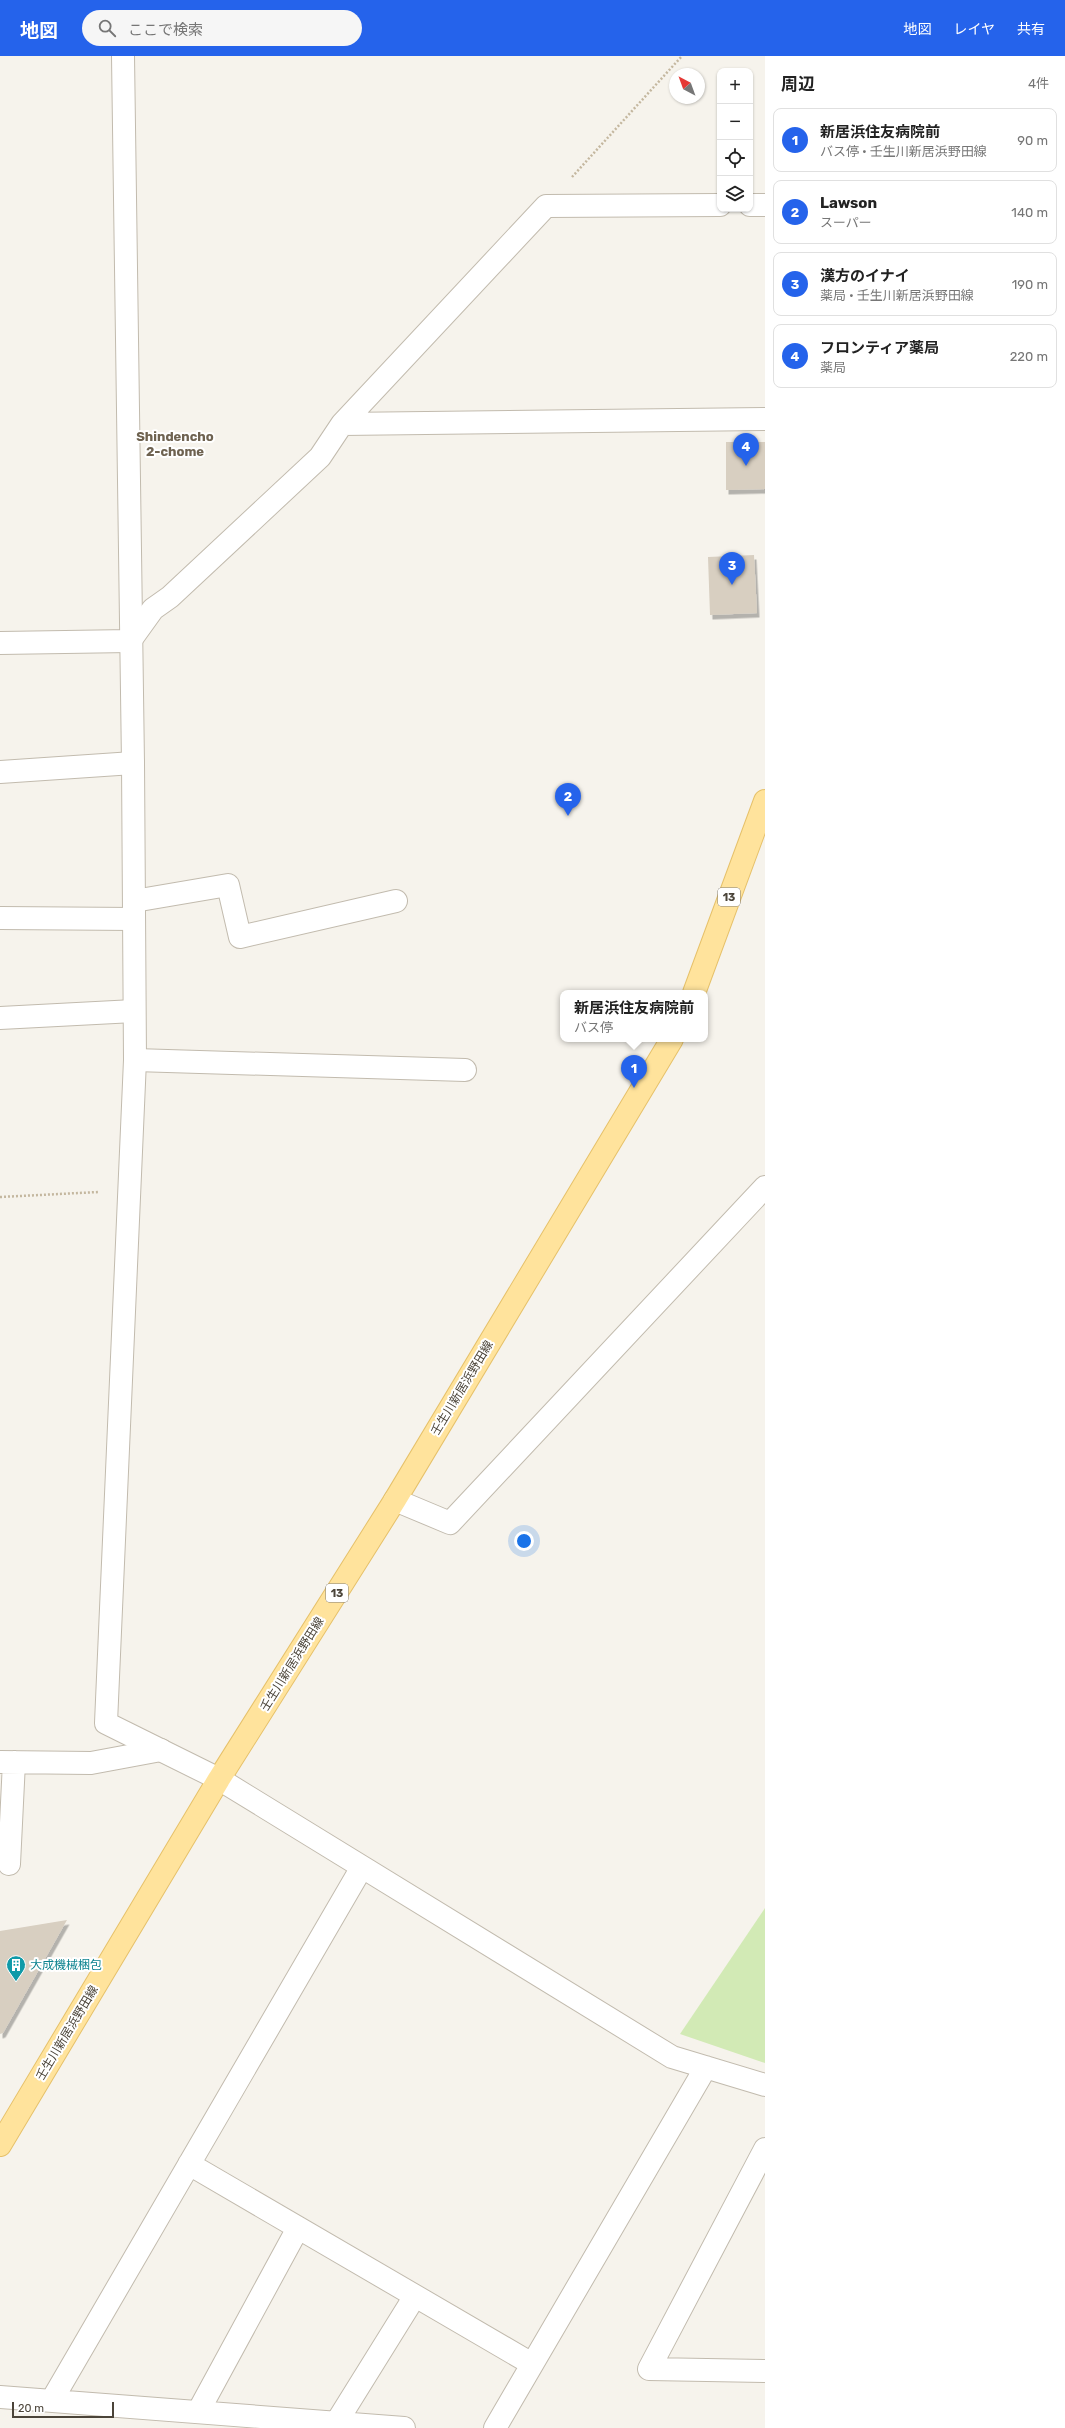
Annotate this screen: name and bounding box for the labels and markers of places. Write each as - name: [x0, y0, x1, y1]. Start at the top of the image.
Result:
- pin: 4: [733, 433, 759, 466]
- pin: 3: [719, 552, 745, 585]
- pin: 2: [555, 783, 581, 816]
- pin: 1: [621, 1055, 647, 1088]
- building icon: 大成機械梱包: [5, 1954, 27, 1982]
- place label: 大成機械梱包: [30, 1958, 102, 1972]

